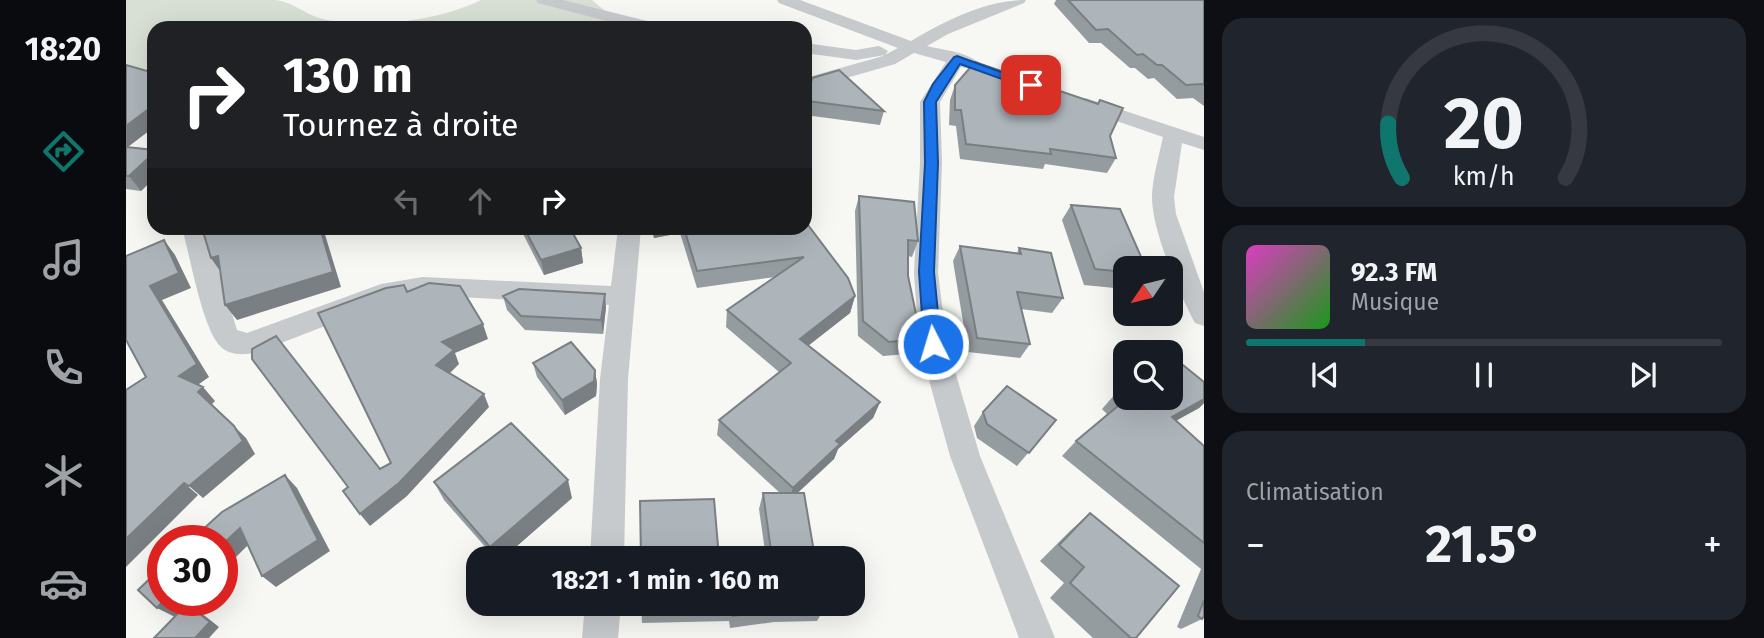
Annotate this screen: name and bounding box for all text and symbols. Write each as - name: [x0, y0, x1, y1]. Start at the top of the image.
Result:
- text: 18:20: [25, 30, 101, 68]
- text: 130 m: [283, 46, 413, 105]
- icon: right: [168, 49, 259, 140]
- pin: [1001, 55, 1061, 115]
- icon: arrive: [1012, 66, 1050, 104]
- text: 20: [1444, 81, 1524, 168]
- text: Tournez à droite: [283, 106, 519, 144]
- icon: directions: [39, 127, 88, 176]
- text: km/h: [1453, 162, 1515, 192]
- icon: left: [388, 182, 426, 220]
- icon: ahead: [461, 182, 499, 220]
- icon: right: [534, 182, 572, 220]
- icon: music: [39, 235, 88, 284]
- north arrow: [1113, 256, 1183, 326]
- map controls: [1113, 256, 1183, 410]
- text: 92.3 FM: [1351, 257, 1437, 288]
- text: Musique: [1351, 288, 1439, 316]
- position arrow: [896, 307, 970, 381]
- button: search: [1113, 340, 1183, 410]
- icon: phone: [39, 343, 88, 392]
- icon: previous: [1306, 356, 1344, 394]
- icon: pause: [1465, 356, 1503, 394]
- icon: next: [1624, 356, 1662, 394]
- icon: climate: [39, 451, 88, 500]
- text: Climatisation: [1246, 478, 1384, 506]
- text: 21.5°: [1425, 513, 1543, 576]
- text: −: [1246, 522, 1265, 568]
- text: +: [1703, 522, 1722, 568]
- speed limit sign: 30: [147, 525, 238, 616]
- icon: car: [39, 559, 88, 608]
- text: 18:21 · 1 min · 160 m: [551, 565, 780, 596]

